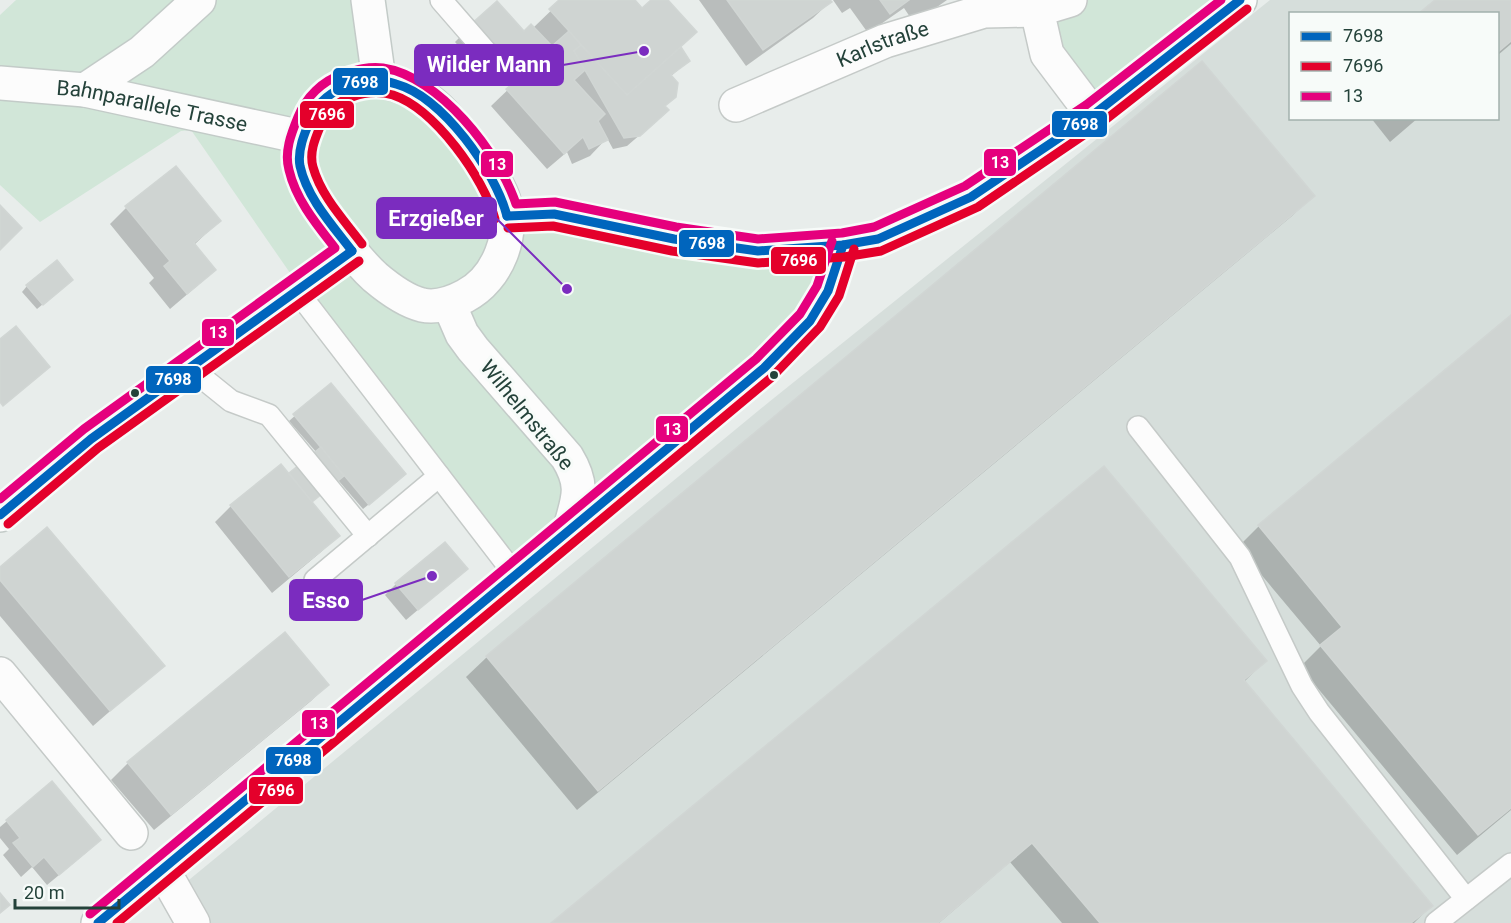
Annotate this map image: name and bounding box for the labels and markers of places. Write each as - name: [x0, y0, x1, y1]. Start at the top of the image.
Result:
- callout: Wilder Mann: [415, 45, 563, 85]
- callout: Erzgießer: [377, 198, 496, 238]
- unlabelled marker: [768, 369, 780, 381]
- unlabelled marker: [129, 387, 141, 399]
- callout: Esso: [290, 580, 362, 620]

